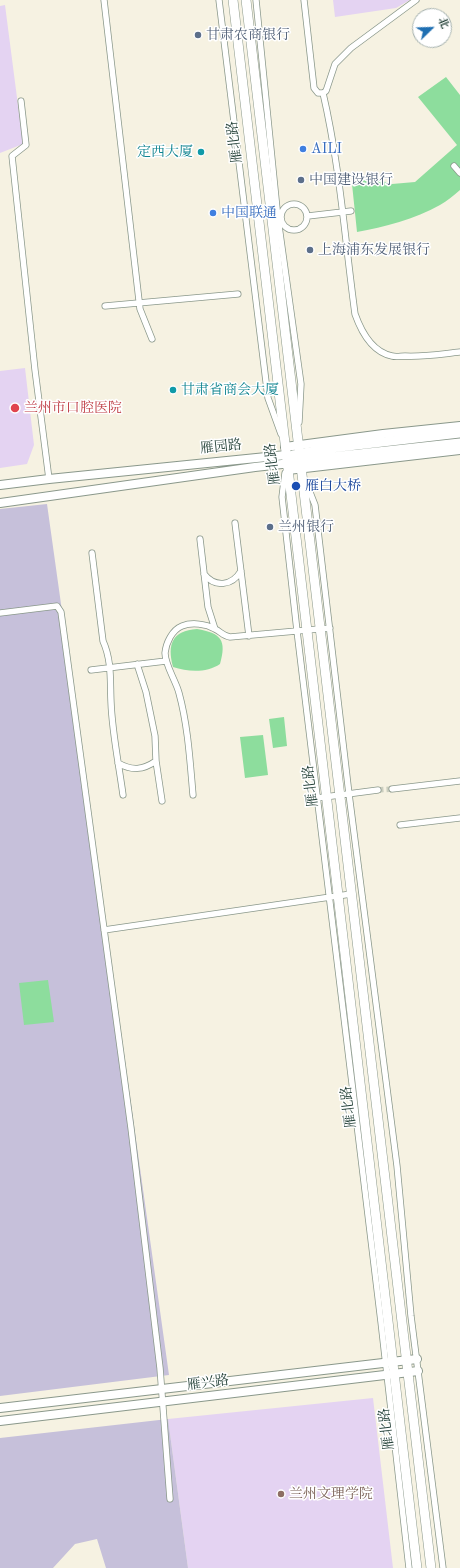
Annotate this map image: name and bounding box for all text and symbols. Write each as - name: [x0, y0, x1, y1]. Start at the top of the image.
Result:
- north arrow: [412, 8, 452, 48]
- text: 北: [435, 16, 450, 31]
- place label: 甘肃农商银行: [206, 27, 290, 43]
- marker: 甘肃农商银行: [193, 30, 203, 40]
- street label: 雁北路: [224, 120, 246, 164]
- place label: AILI: [311, 141, 342, 157]
- place label: 定西大厦: [137, 144, 193, 160]
- marker: AILI: [298, 144, 308, 154]
- marker: 定西大厦: [196, 147, 206, 157]
- place label: 中国建设银行: [309, 172, 393, 188]
- marker: 中国建设银行: [296, 175, 306, 185]
- place label: 中国联通: [221, 205, 277, 221]
- marker: 中国联通: [208, 208, 218, 218]
- place label: 上海浦东发展银行: [318, 242, 430, 258]
- marker: 上海浦东发展银行: [305, 245, 315, 255]
- place label: 甘肃省商会大厦: [181, 382, 279, 398]
- marker: 甘肃省商会大厦: [168, 385, 178, 395]
- place label: 兰州市口腔医院: [24, 400, 122, 416]
- marker: 兰州市口腔医院: [9, 402, 21, 414]
- street label: 雁园路: [199, 436, 243, 458]
- street label: 雁北路: [262, 442, 284, 486]
- place label: 雁白大桥: [305, 478, 361, 494]
- marker: 雁白大桥: [290, 480, 302, 492]
- place label: 兰州银行: [278, 519, 334, 535]
- marker: 兰州银行: [265, 522, 275, 532]
- street label: 雁北路: [300, 764, 322, 808]
- street label: 雁北路: [338, 1085, 360, 1129]
- street label: 雁兴路: [186, 1372, 230, 1394]
- street label: 雁北路: [376, 1407, 398, 1451]
- place label: 兰州文理学院: [289, 1486, 373, 1502]
- marker: 兰州文理学院: [276, 1489, 286, 1499]

